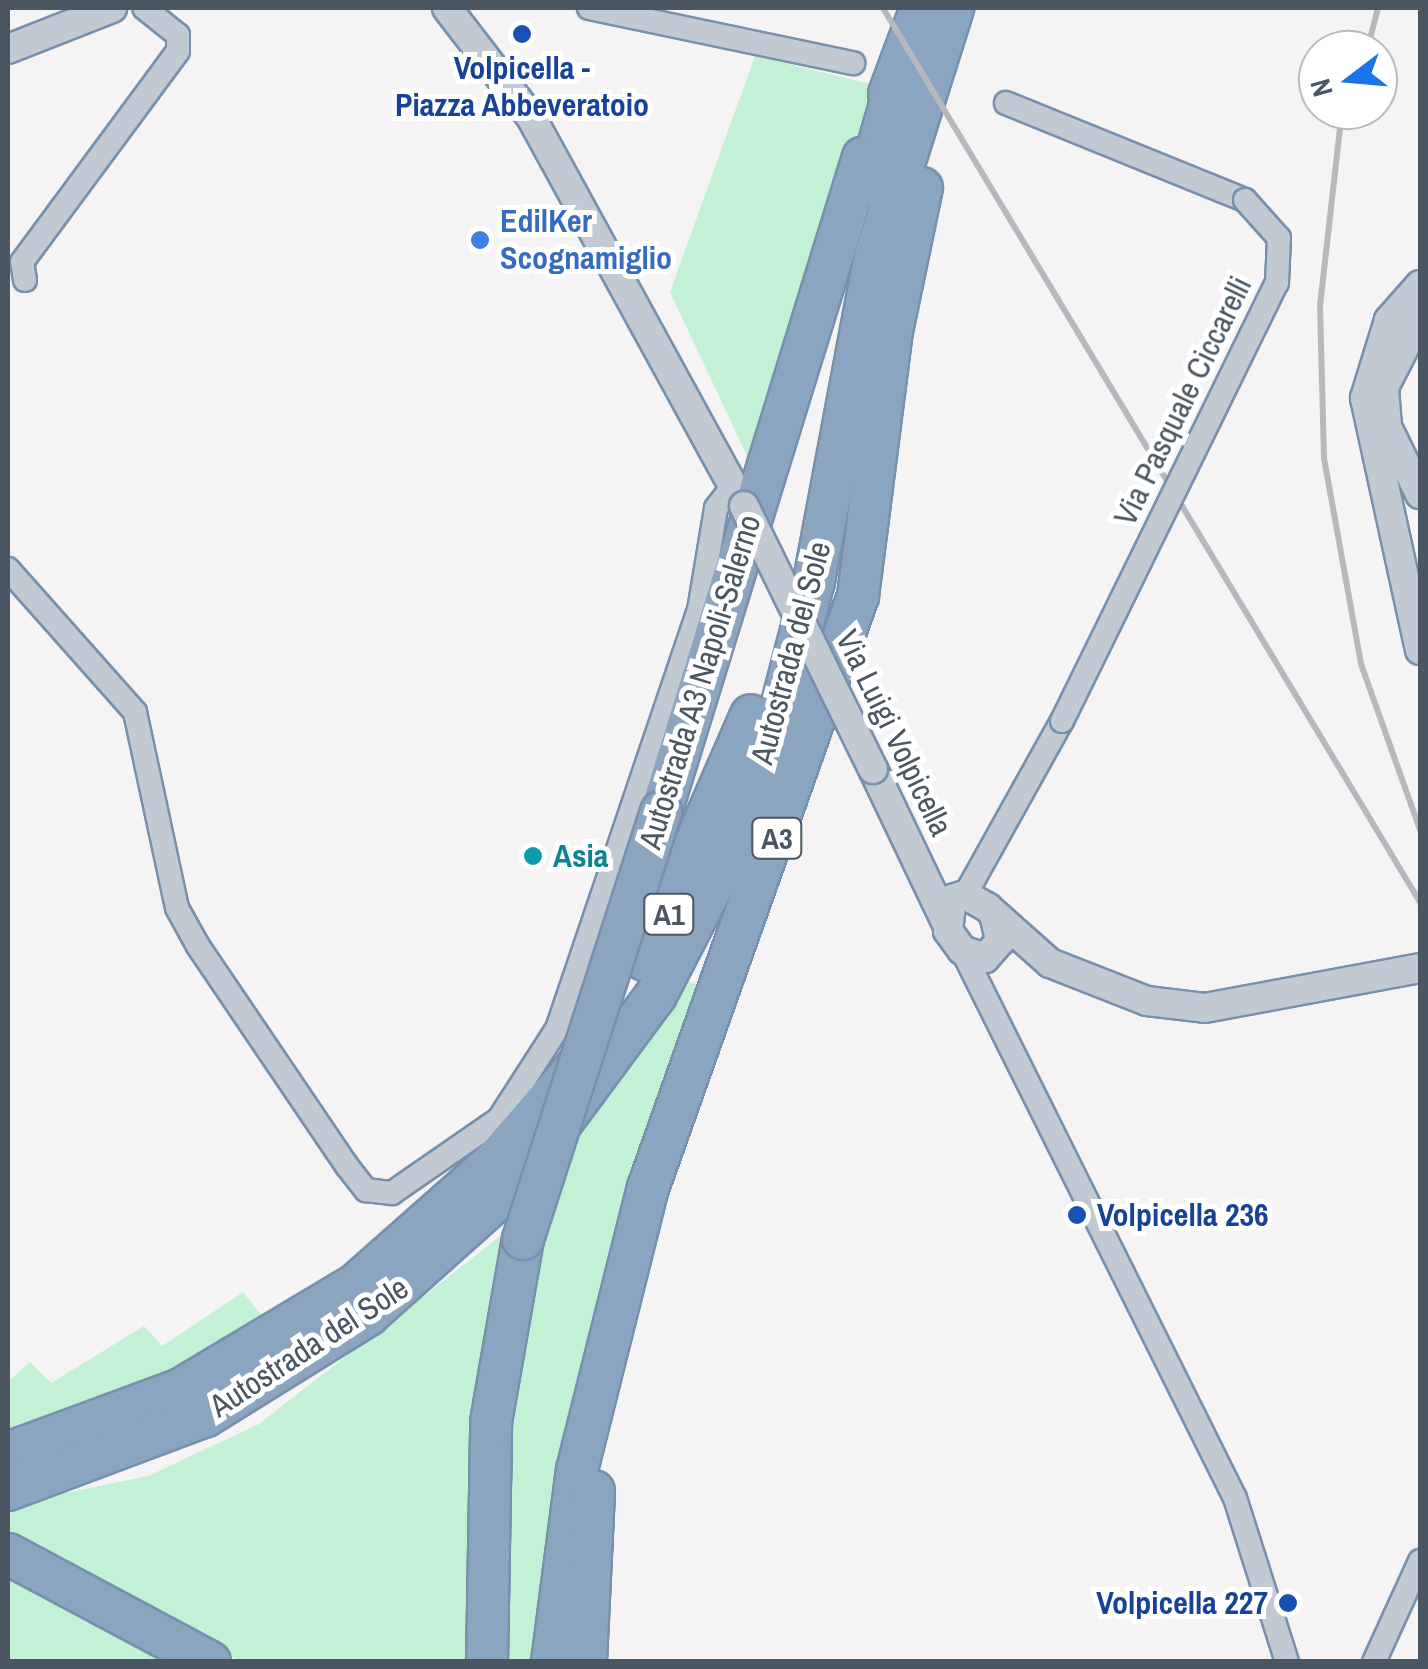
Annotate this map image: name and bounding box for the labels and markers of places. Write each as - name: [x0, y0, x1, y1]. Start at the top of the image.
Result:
- marker: Volpicella - Piazza Abbeveratoio: [511, 23, 533, 45]
- place label: Volpicella - Piazza Abbeveratoio: [394, 50, 650, 125]
- place label: EdilKer Scognamiglio: [500, 203, 672, 278]
- marker: EdilKer Scognamiglio: [469, 229, 491, 251]
- place label: Asia: [553, 837, 608, 875]
- marker: Asia: [522, 845, 544, 867]
- place label: Volpicella 236: [1097, 1196, 1269, 1234]
- marker: Volpicella 236: [1066, 1204, 1088, 1226]
- place label: Volpicella 227: [1096, 1584, 1268, 1622]
- marker: Volpicella 227: [1277, 1592, 1299, 1614]

